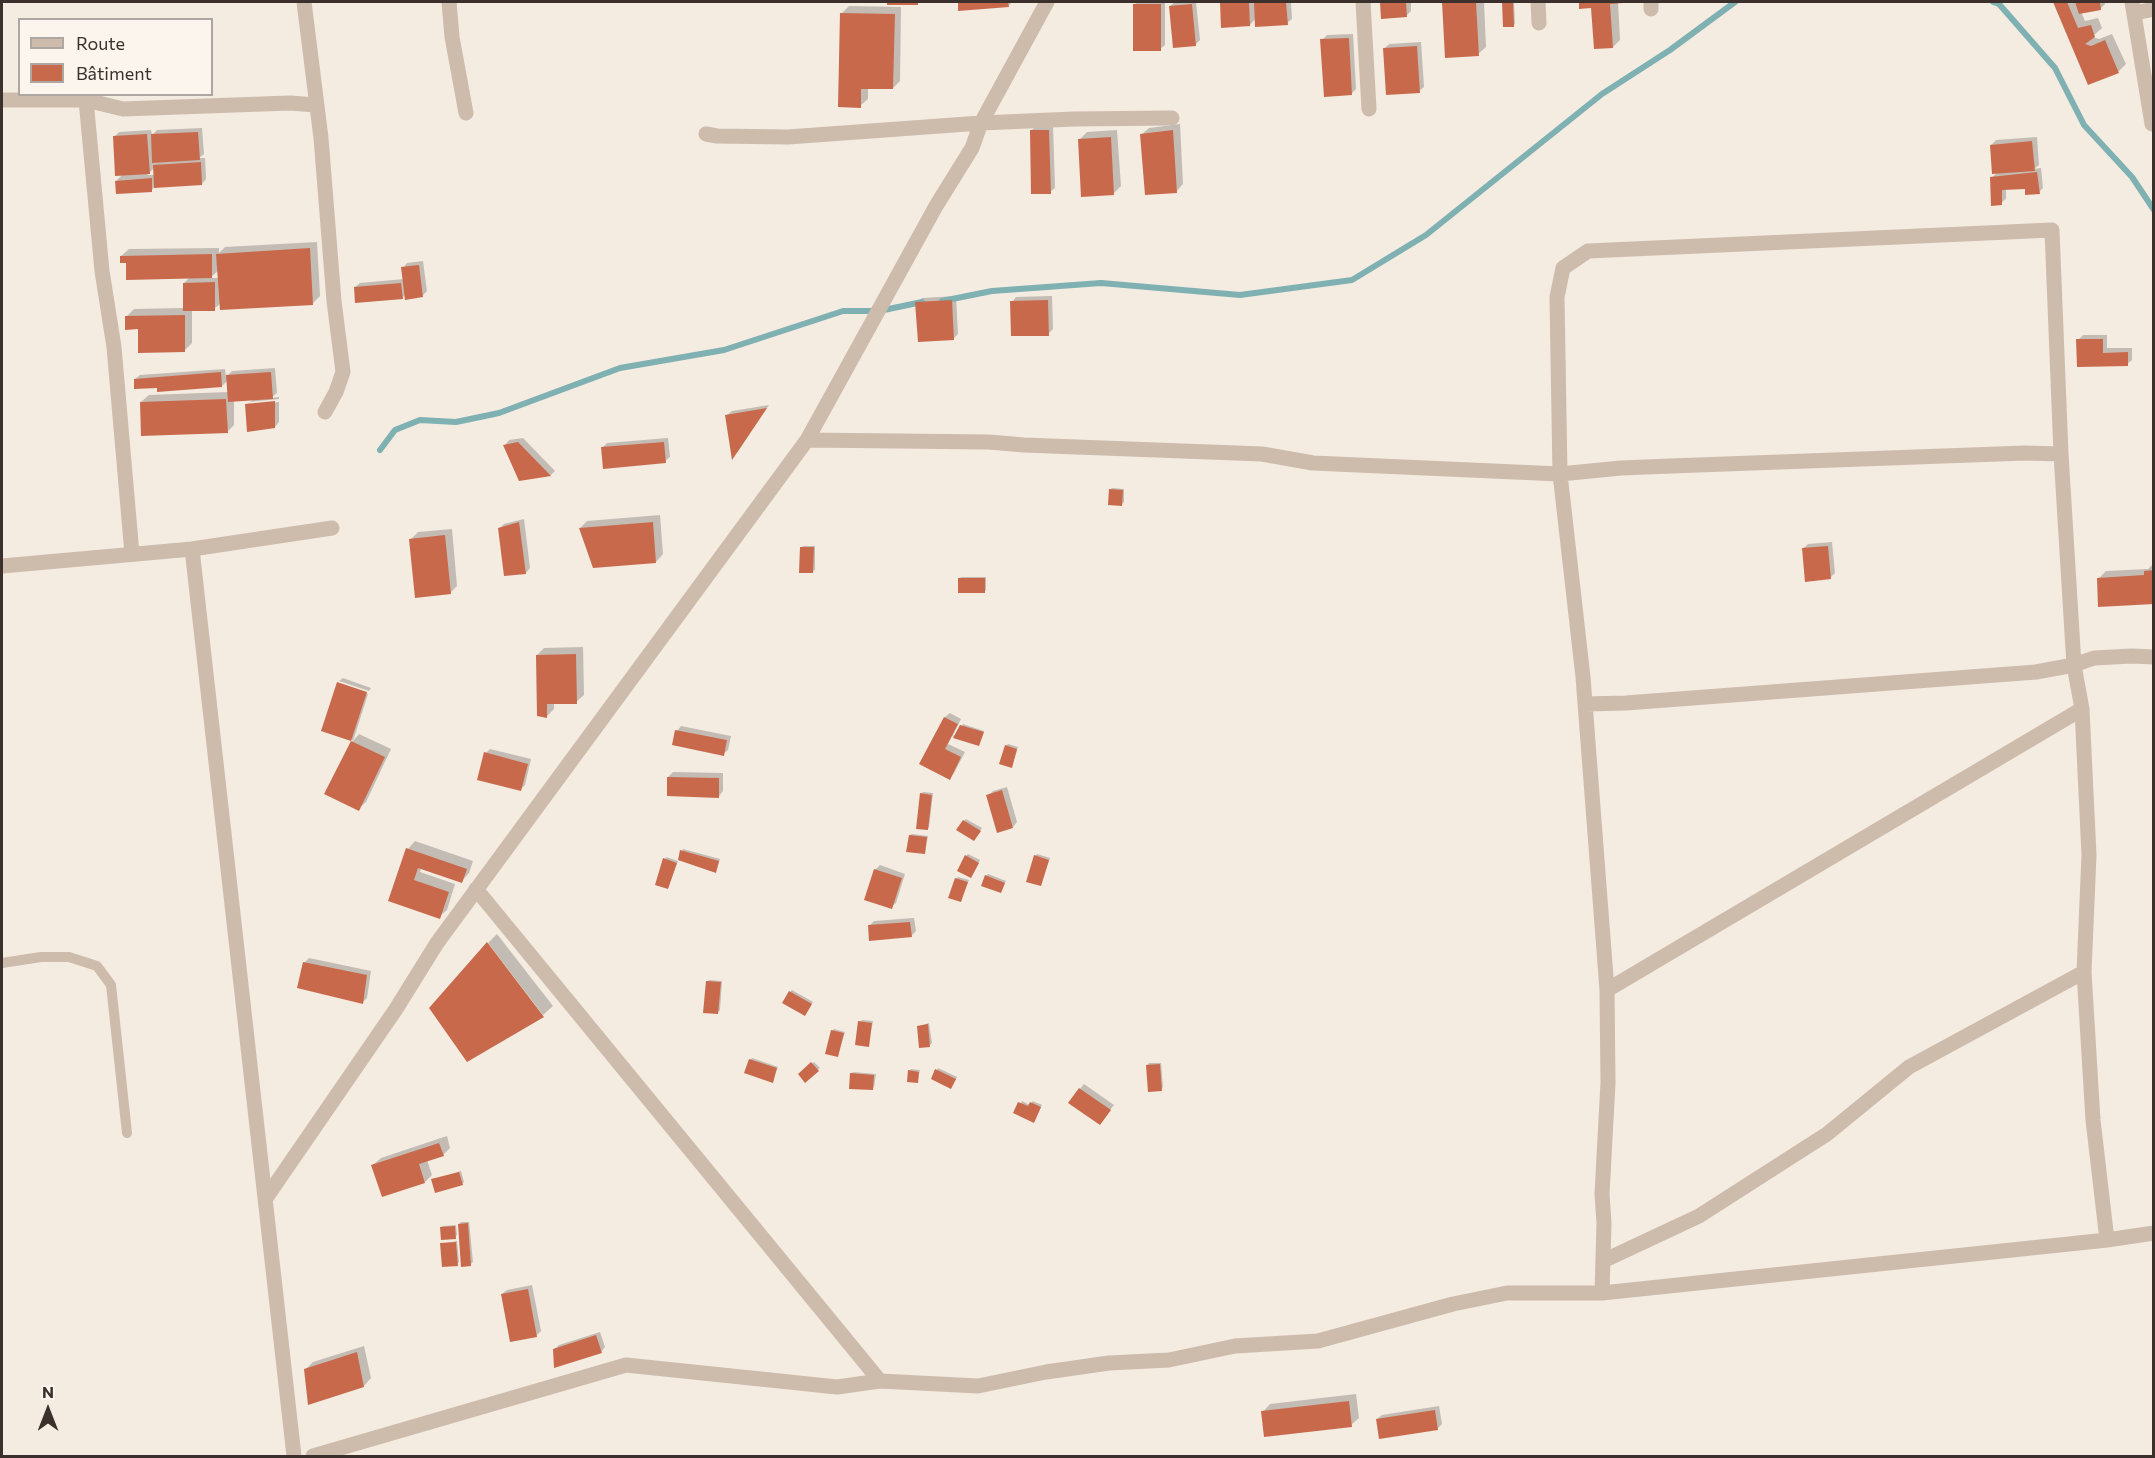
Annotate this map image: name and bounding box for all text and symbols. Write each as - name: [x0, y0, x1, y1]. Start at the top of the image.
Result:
- legend: [18, 18, 213, 96]
- text: Route: [76, 32, 125, 54]
- text: Bâtiment: [76, 62, 152, 84]
- north arrow: [18, 1380, 78, 1440]
- text: N: [42, 1382, 54, 1401]

